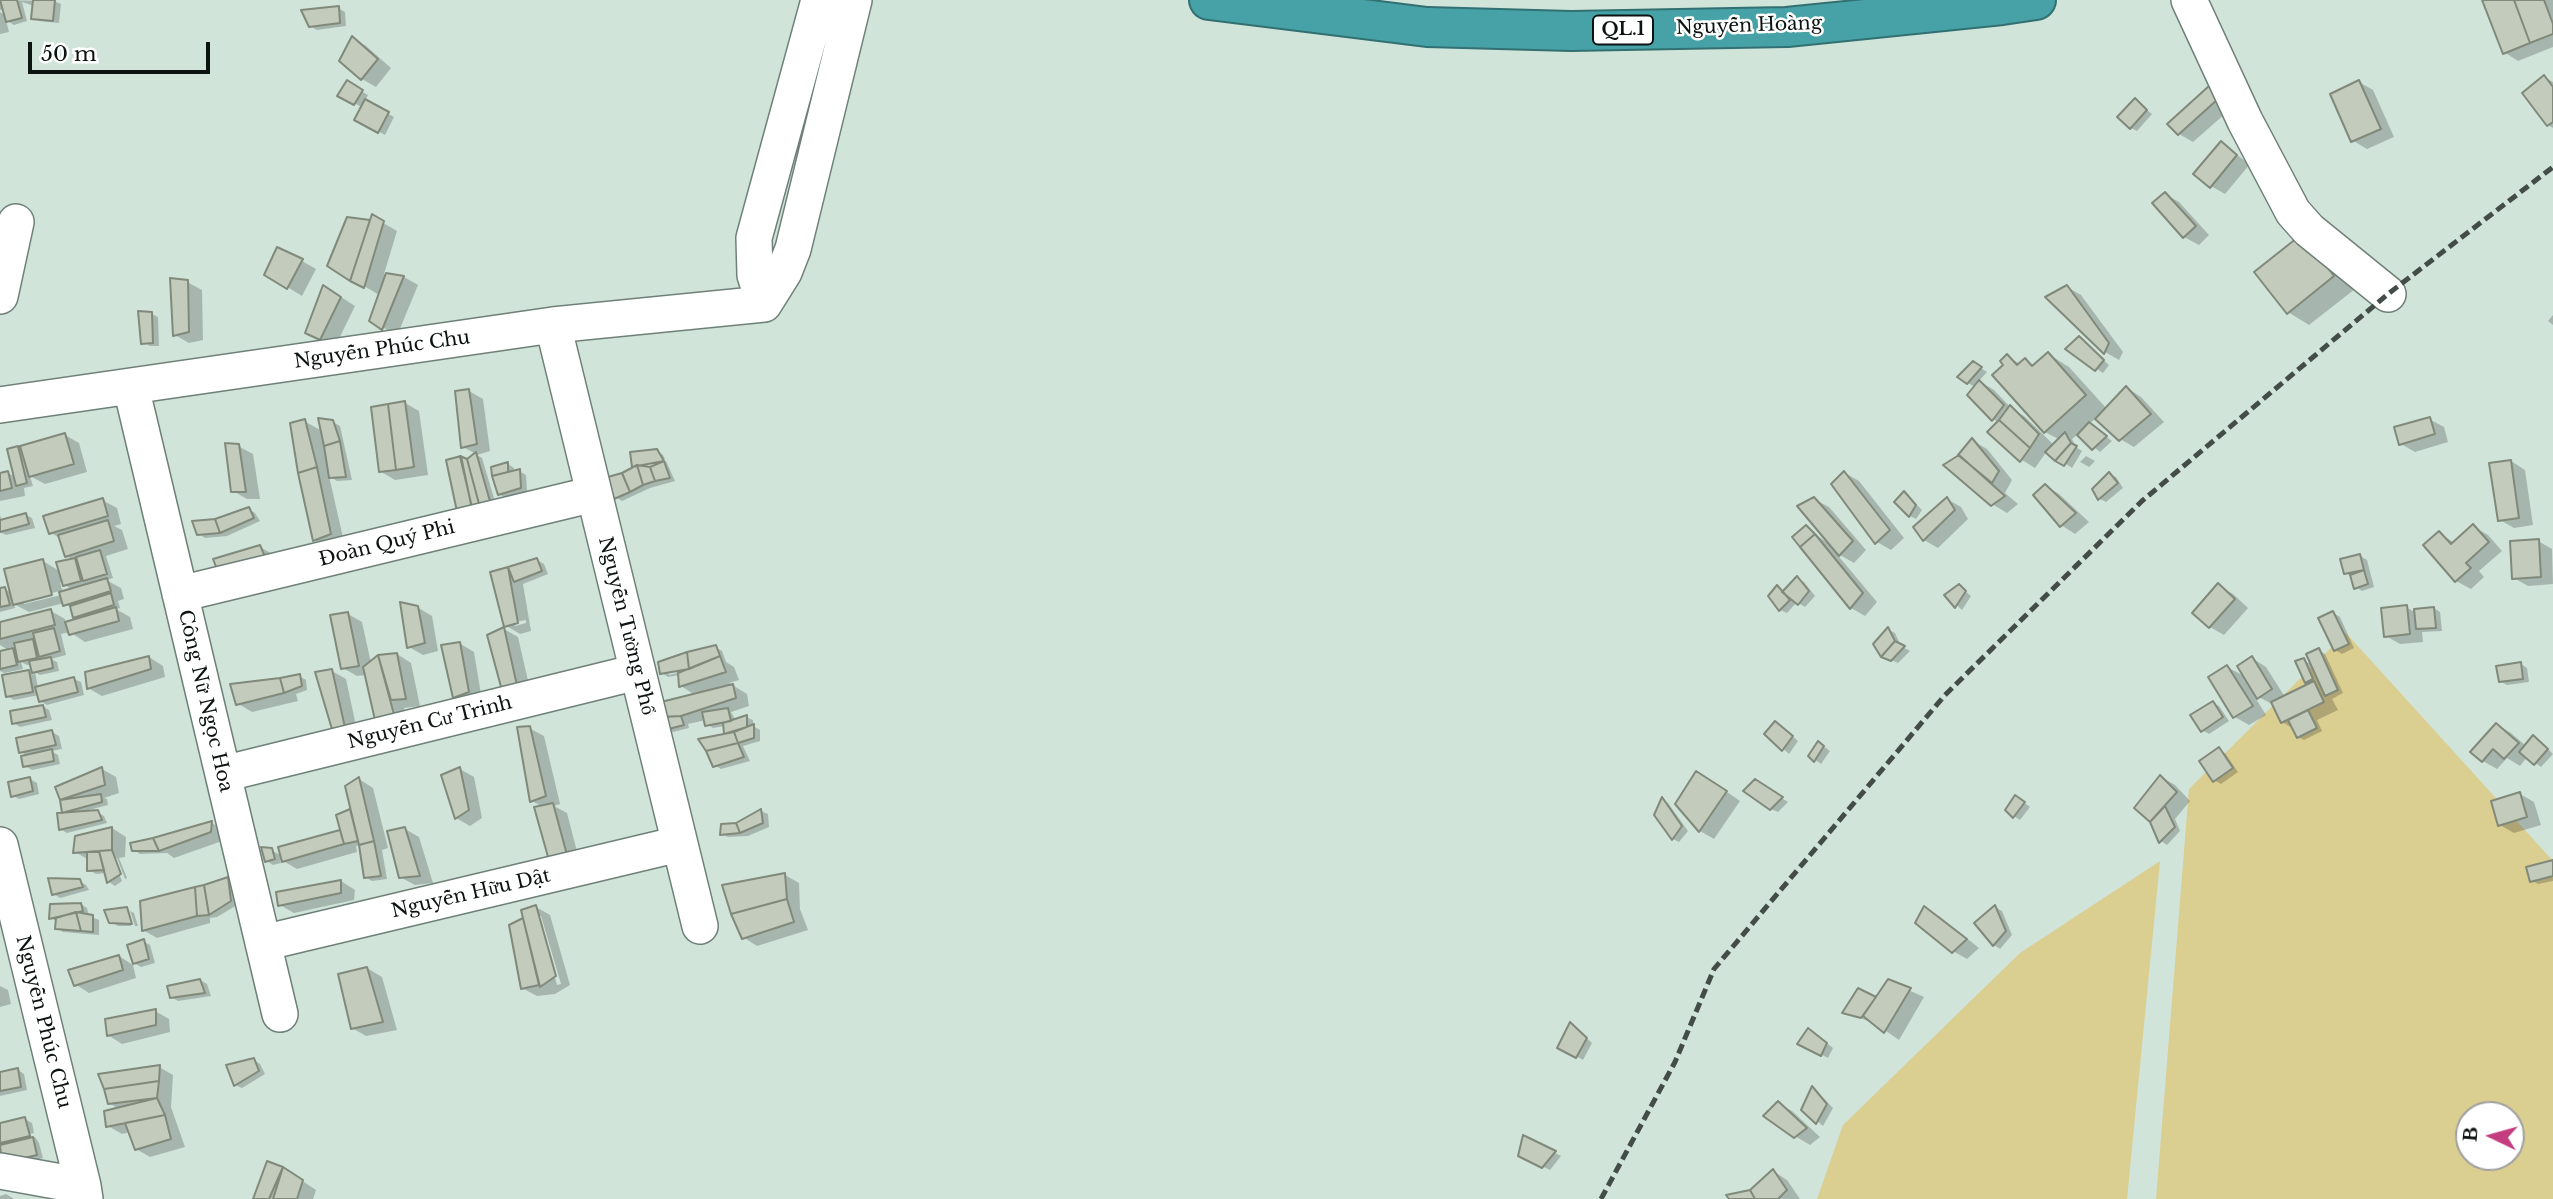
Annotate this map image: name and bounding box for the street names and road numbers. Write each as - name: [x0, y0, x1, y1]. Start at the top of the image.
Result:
- street label: Nguyễn Hoàng: [1675, 12, 1823, 40]
- road number: QL.1: [1593, 15, 1653, 44]
- street label: Nguyễn Phúc Chu: [293, 326, 471, 374]
- street label: Đoàn Quý Phi: [317, 516, 457, 572]
- street label: Nguyễn Tường Phổ: [593, 534, 659, 718]
- street label: Công Nữ Ngọc Hoa: [173, 608, 237, 794]
- street label: Nguyễn Cư Trinh: [346, 692, 514, 754]
- street label: Nguyễn Hữu Dật: [389, 865, 553, 923]
- street label: Nguyễn Phúc Chu: [10, 933, 76, 1111]

